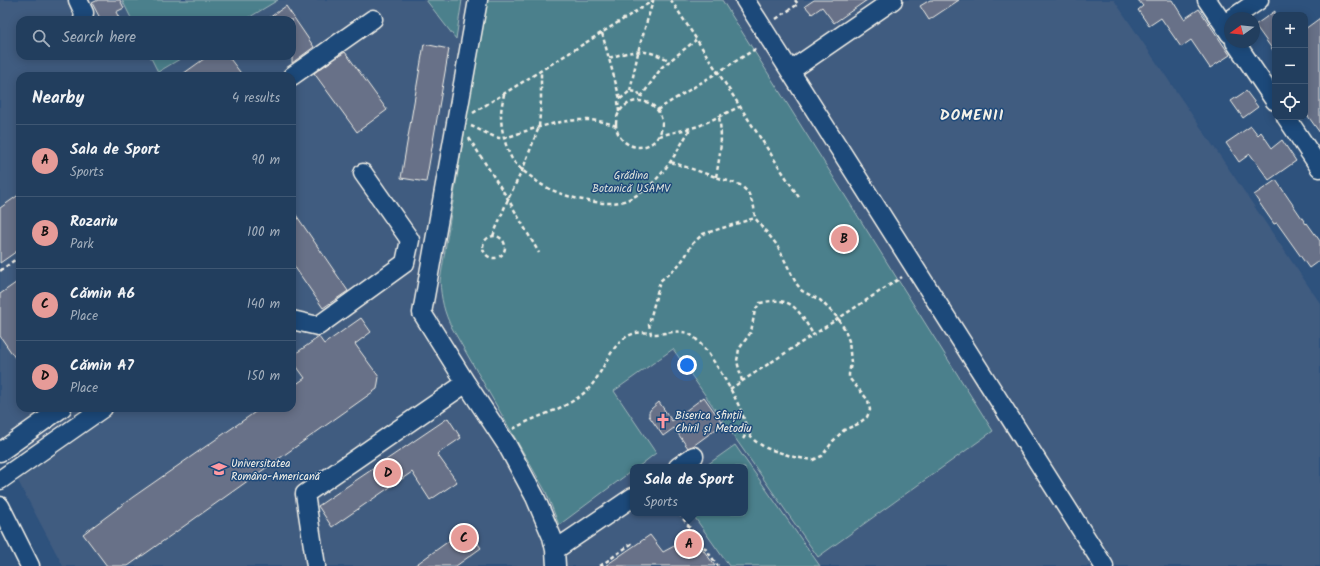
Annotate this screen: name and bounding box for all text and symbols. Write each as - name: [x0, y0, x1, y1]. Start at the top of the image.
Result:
- north arrow: [1224, 12, 1260, 48]
- map controls: [1272, 12, 1308, 120]
- button: +: [1272, 12, 1308, 48]
- search box: [16, 16, 296, 60]
- text: Search here: [62, 26, 136, 50]
- icon: search: [30, 27, 52, 49]
- button: −: [1272, 48, 1308, 84]
- button: locate: [1272, 84, 1308, 120]
- text: Nearby: [32, 85, 84, 112]
- text: 4 results: [232, 88, 280, 109]
- district label: DOMENII: [940, 104, 1004, 128]
- text: Sala de Sport: [70, 138, 160, 162]
- text: A: [41, 150, 49, 171]
- text: 90 m: [252, 150, 280, 171]
- text: Sports: [70, 162, 104, 183]
- park label: Grădina Botanică USAMV: [592, 167, 671, 198]
- text: Rozariu: [70, 210, 117, 234]
- text: B: [41, 222, 49, 243]
- text: 100 m: [247, 222, 280, 243]
- pin: B: [831, 224, 857, 254]
- text: Park: [70, 234, 94, 255]
- text: Cămin A6: [70, 282, 135, 306]
- text: C: [41, 294, 49, 315]
- text: 140 m: [247, 294, 280, 315]
- text: Place: [70, 306, 98, 327]
- text: Cămin A7: [70, 354, 134, 378]
- your location: [677, 355, 697, 375]
- text: D: [41, 366, 49, 387]
- text: 150 m: [247, 366, 280, 387]
- text: Place: [70, 378, 98, 399]
- place label: Biserica Sfinții Chiril și Metodiu: [675, 407, 752, 438]
- church icon: Biserica Sfinții Chiril și Metodiu: [654, 412, 672, 430]
- place label: Universitatea Româno-Americană: [231, 455, 322, 486]
- pin: D: [375, 458, 401, 488]
- school or university icon: Universitatea Româno-Americană: [210, 460, 228, 478]
- popup: [630, 464, 748, 516]
- text: Sala de Sport: [644, 468, 734, 492]
- text: Sports: [644, 492, 678, 513]
- pin: C: [451, 523, 477, 553]
- pin: A: [676, 529, 702, 559]

